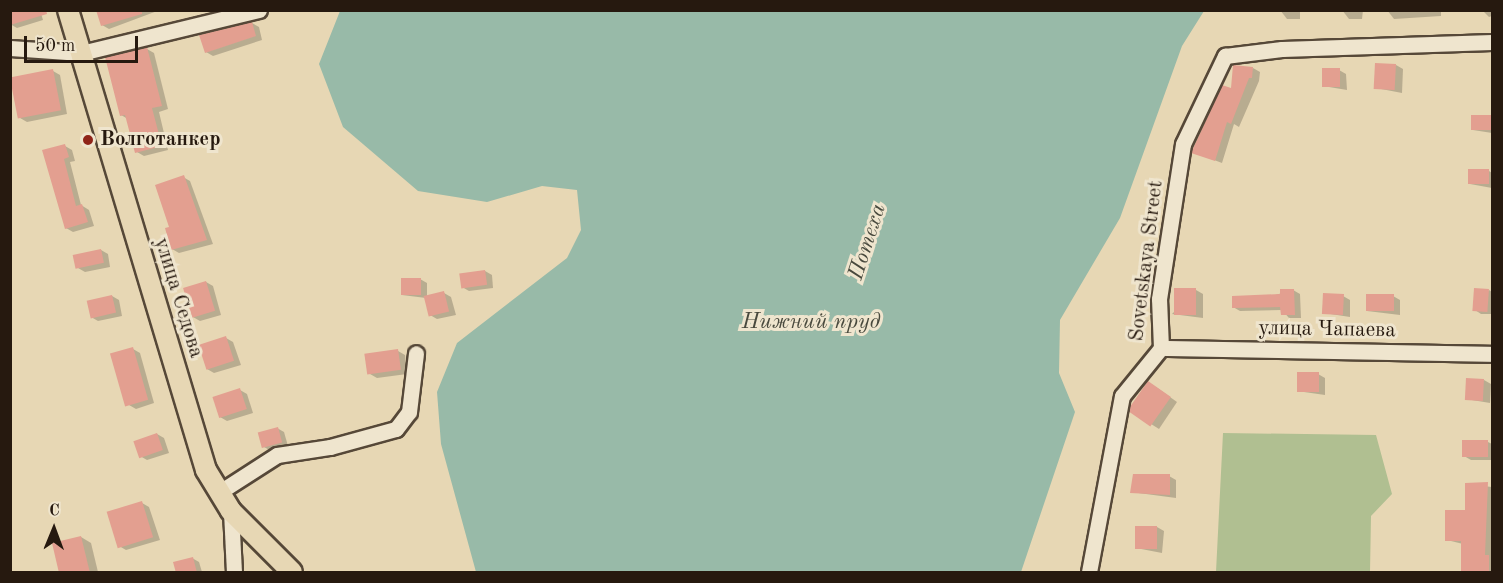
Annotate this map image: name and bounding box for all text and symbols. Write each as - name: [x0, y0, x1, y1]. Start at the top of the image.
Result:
- scale bar: [27, 24, 141, 62]
- text: 50 m: [35, 37, 75, 55]
- place label: Волготанкер: [100, 127, 221, 153]
- marker: Волготанкер: [81, 133, 95, 147]
- street label: Sovetskaya Street: [1125, 179, 1169, 343]
- water label: Потеха: [843, 201, 893, 283]
- street label: улица Седова: [148, 235, 208, 361]
- water label: Нижний пруд: [742, 310, 880, 336]
- street label: улица Чапаева: [1258, 316, 1396, 344]
- north arrow: [24, 499, 84, 559]
- text: С: [49, 503, 60, 519]

